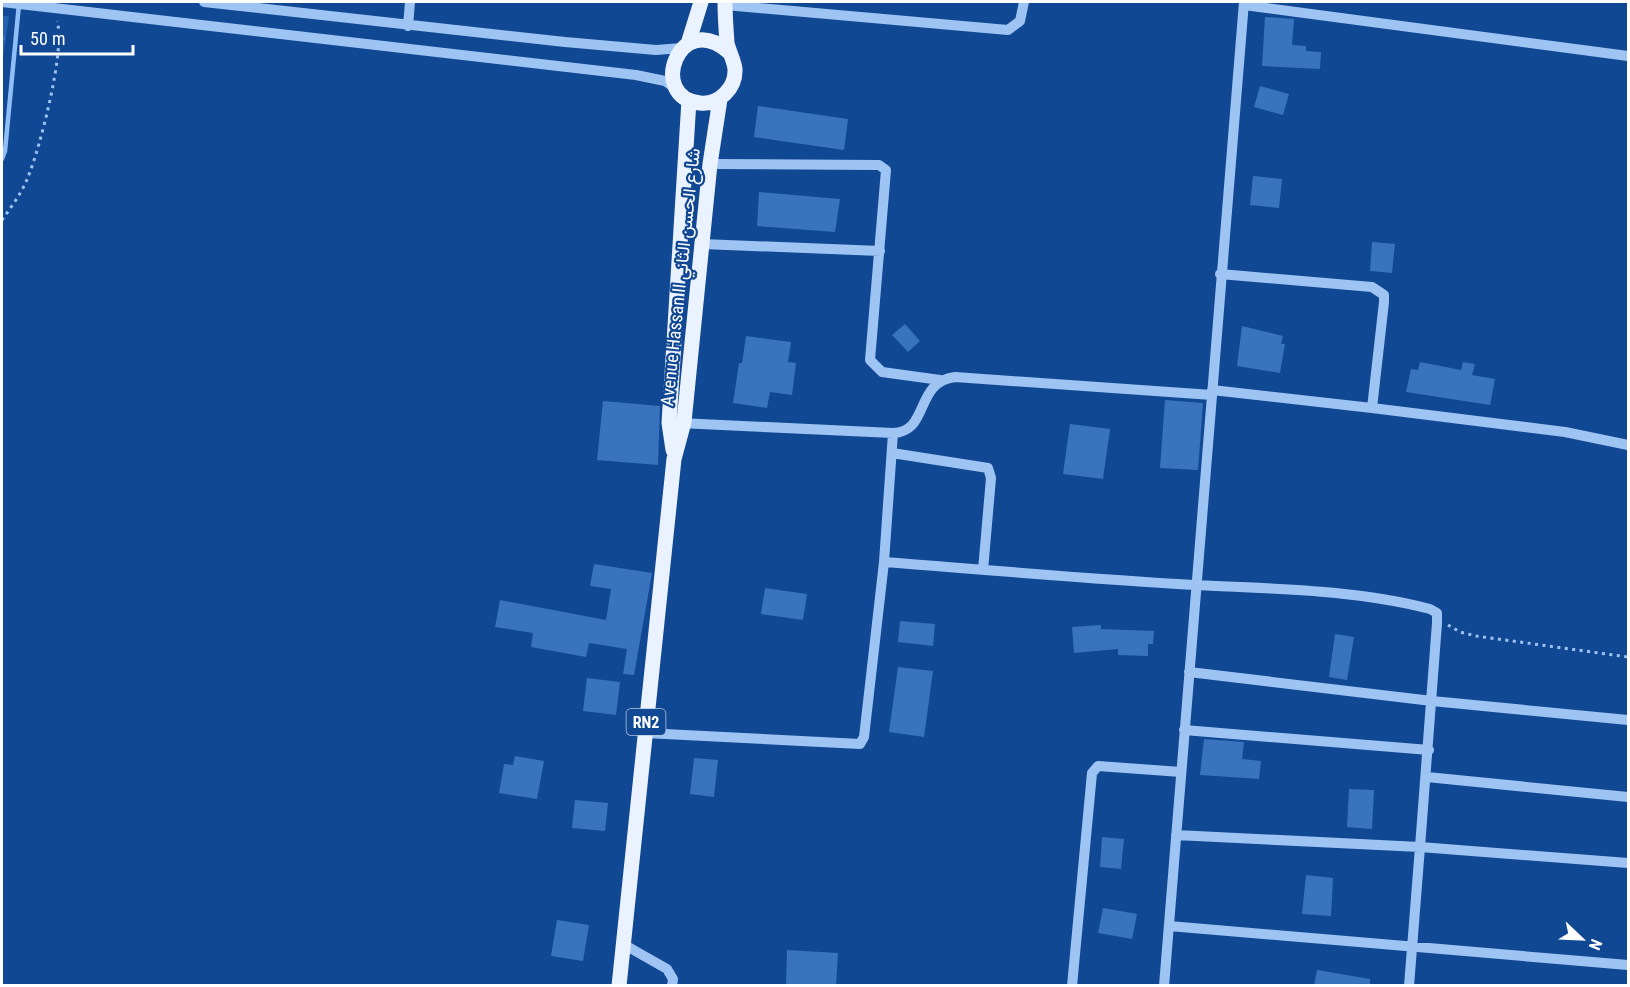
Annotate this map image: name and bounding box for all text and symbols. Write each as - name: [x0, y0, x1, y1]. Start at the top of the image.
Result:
- scale bar: [21, 18, 134, 56]
- text: 50 m: [30, 28, 65, 49]
- street label: Avenue Hassan II شارع الحسن الثاني: [656, 147, 709, 407]
- road number: RN2: [626, 709, 666, 735]
- north arrow: [1552, 909, 1612, 969]
- text: N: [1585, 936, 1606, 953]

